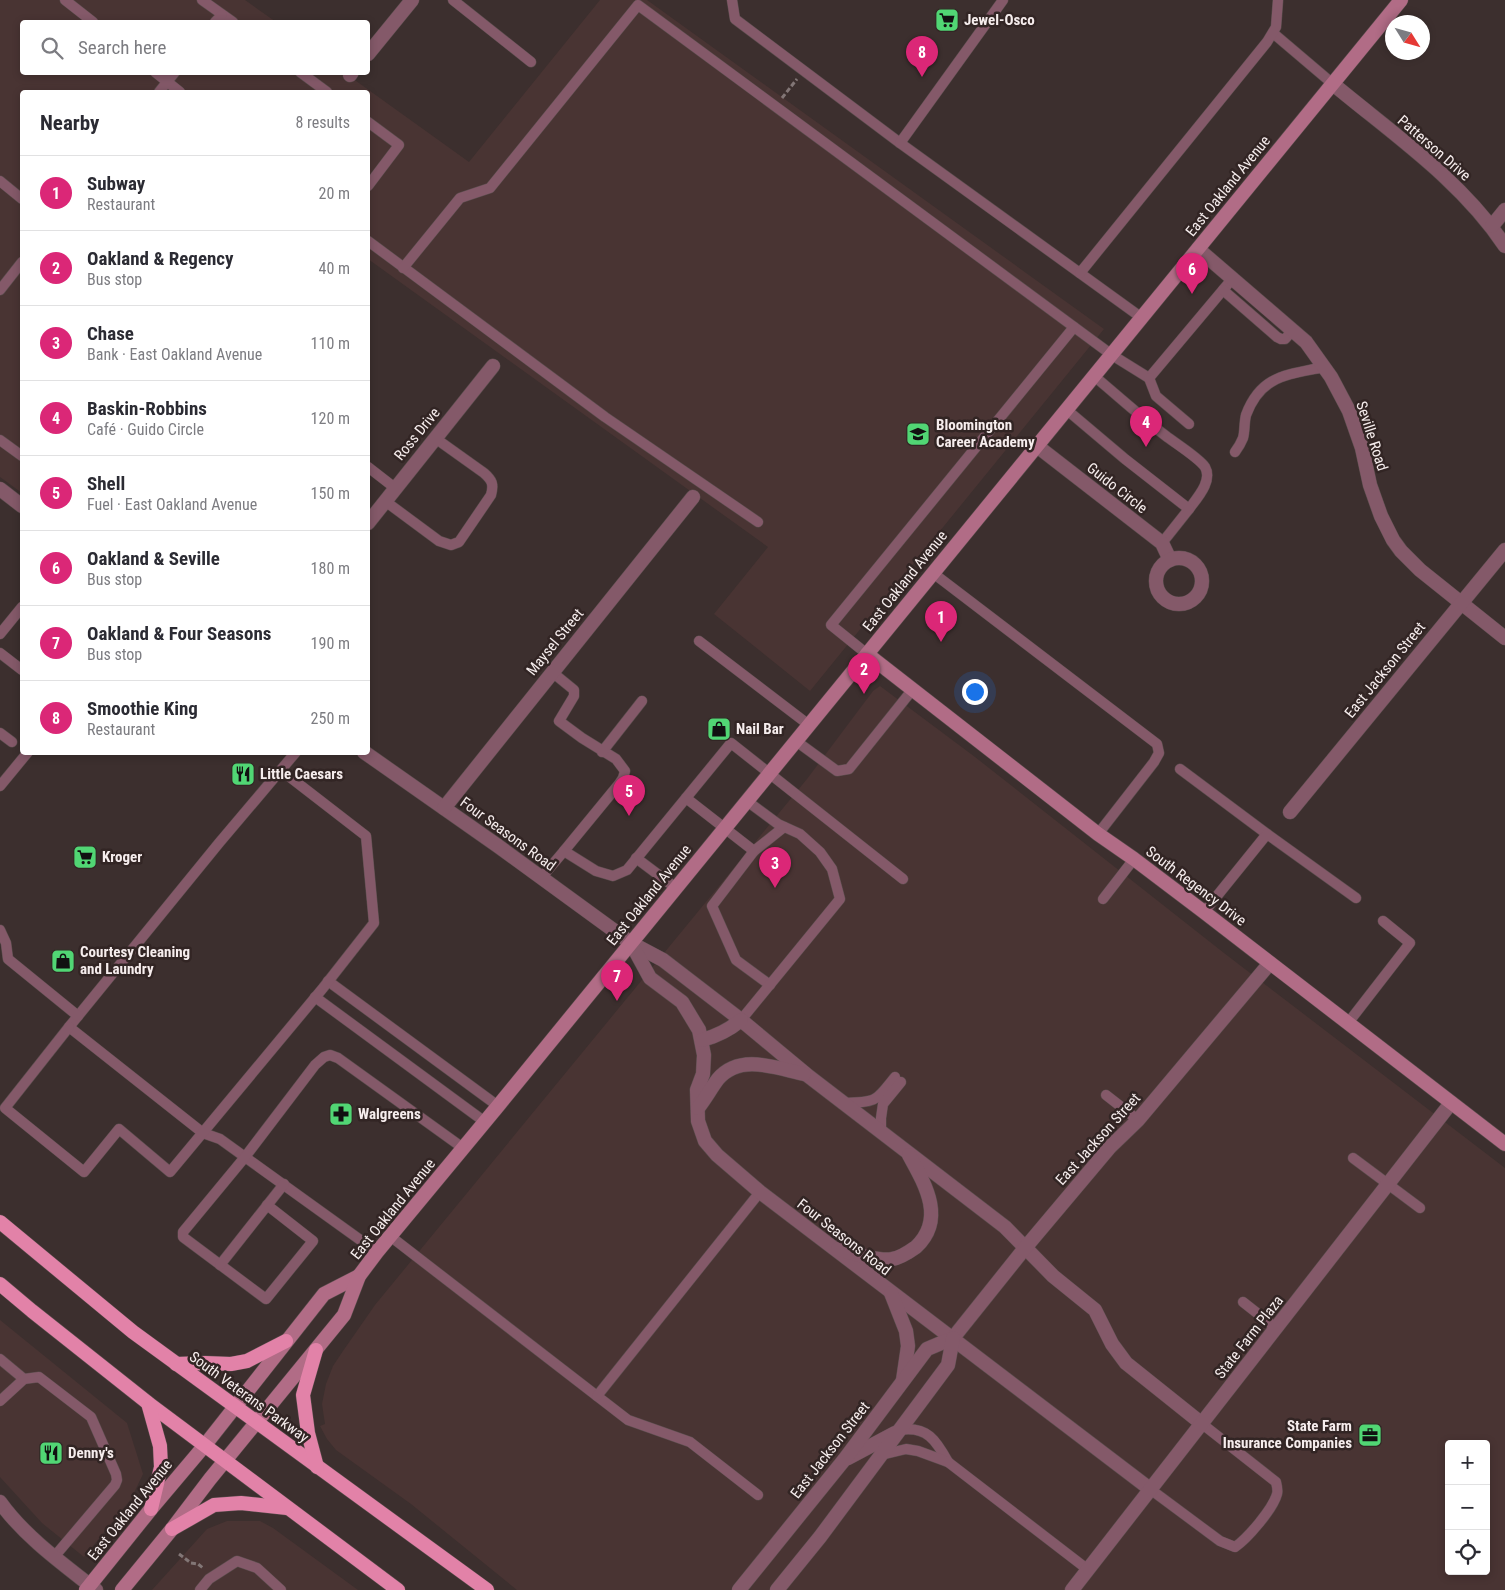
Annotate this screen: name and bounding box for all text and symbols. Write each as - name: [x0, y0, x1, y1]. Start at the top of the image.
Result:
- supermarket icon: Jewel-Osco: [934, 7, 960, 33]
- place label: Jewel-Osco: [964, 11, 1035, 29]
- north arrow: [1385, 15, 1430, 60]
- search box: [20, 20, 370, 75]
- icon: search: [38, 34, 66, 62]
- text: Search here: [78, 36, 166, 59]
- pin: 8: [906, 36, 938, 77]
- text: Nearby: [40, 111, 99, 135]
- street label: Patterson Drive: [1394, 111, 1474, 185]
- text: 8 results: [295, 113, 350, 132]
- street label: East Oakland Avenue: [1182, 132, 1274, 240]
- text: Subway: [87, 172, 145, 195]
- text: 1: [52, 184, 60, 203]
- text: 20 m: [318, 184, 350, 203]
- text: Restaurant: [87, 195, 155, 214]
- text: Oakland & Regency: [87, 247, 234, 270]
- pin: 6: [1176, 253, 1208, 294]
- text: 2: [52, 259, 60, 278]
- text: 40 m: [318, 259, 350, 278]
- text: Bus stop: [87, 270, 142, 289]
- text: Chase: [87, 322, 134, 345]
- text: 3: [52, 334, 60, 353]
- text: 110 m: [311, 334, 350, 353]
- text: Bank · East Oakland Avenue: [87, 345, 262, 364]
- text: Baskin-Robbins: [87, 397, 207, 420]
- street label: Seville Road: [1352, 399, 1392, 473]
- street label: Ross Drive: [390, 404, 444, 464]
- pin: 4: [1130, 406, 1162, 447]
- text: 4: [52, 409, 60, 428]
- text: 120 m: [311, 409, 350, 428]
- place label: Bloomington Career Academy: [936, 416, 1035, 451]
- text: Café · Guido Circle: [87, 420, 204, 439]
- school or university icon: Bloomington Career Academy: [905, 421, 931, 447]
- street label: Guido Circle: [1083, 459, 1151, 517]
- text: Shell: [87, 472, 125, 495]
- text: 5: [52, 484, 60, 503]
- text: 150 m: [311, 484, 350, 503]
- text: Fuel · East Oakland Avenue: [87, 495, 257, 514]
- street label: East Oakland Avenue: [859, 527, 951, 635]
- text: Oakland & Seville: [87, 547, 220, 570]
- text: 6: [52, 559, 60, 578]
- text: 180 m: [311, 559, 350, 578]
- text: Bus stop: [87, 570, 142, 589]
- pin: 1: [925, 601, 957, 642]
- street label: Maysel Street: [523, 605, 587, 679]
- street label: East Jackson Street: [1341, 619, 1429, 721]
- text: Oakland & Four Seasons: [87, 622, 271, 645]
- text: 7: [52, 634, 60, 653]
- text: 190 m: [311, 634, 350, 653]
- text: Bus stop: [87, 645, 142, 664]
- pin: 2: [848, 653, 880, 694]
- your location: [962, 679, 988, 705]
- text: Smoothie King: [87, 697, 198, 720]
- text: 8: [52, 709, 60, 728]
- text: 250 m: [311, 709, 350, 728]
- shop icon: Nail Bar: [706, 716, 732, 742]
- text: Restaurant: [87, 720, 155, 739]
- place label: Nail Bar: [736, 720, 784, 738]
- restaurant icon: Little Caesars: [230, 761, 256, 787]
- place label: Little Caesars: [260, 765, 343, 783]
- pin: 5: [613, 775, 645, 816]
- street label: Four Seasons Road: [457, 793, 559, 875]
- street label: East Oakland Avenue: [603, 841, 695, 949]
- street label: South Regency Drive: [1142, 842, 1250, 930]
- supermarket icon: Kroger: [72, 844, 98, 870]
- pin: 3: [759, 847, 791, 888]
- place label: Kroger: [102, 848, 142, 866]
- place label: Courtesy Cleaning and Laundry: [80, 943, 190, 978]
- shop icon: Courtesy Cleaning and Laundry: [50, 948, 76, 974]
- pin: 7: [601, 960, 633, 1001]
- street label: East Jackson Street: [1052, 1089, 1144, 1189]
- pharmacy icon: Walgreens: [328, 1101, 354, 1127]
- place label: Walgreens: [358, 1105, 421, 1123]
- street label: East Oakland Avenue: [347, 1155, 439, 1263]
- street label: Four Seasons Road: [794, 1195, 894, 1279]
- street label: State Farm Plaza: [1211, 1292, 1287, 1382]
- street label: South Veterans Parkway: [186, 1348, 312, 1446]
- street label: East Jackson Street: [787, 1398, 873, 1502]
- place label: State Farm Insurance Companies: [1223, 1417, 1352, 1452]
- office icon: State Farm Insurance Companies: [1357, 1422, 1383, 1448]
- restaurant icon: Denny's: [38, 1440, 64, 1466]
- map controls: [1445, 1440, 1490, 1575]
- button: +: [1445, 1440, 1490, 1485]
- place label: Denny's: [68, 1444, 114, 1462]
- street label: East Oakland Avenue: [84, 1456, 176, 1564]
- button: −: [1445, 1485, 1490, 1530]
- button: locate: [1445, 1530, 1490, 1575]

